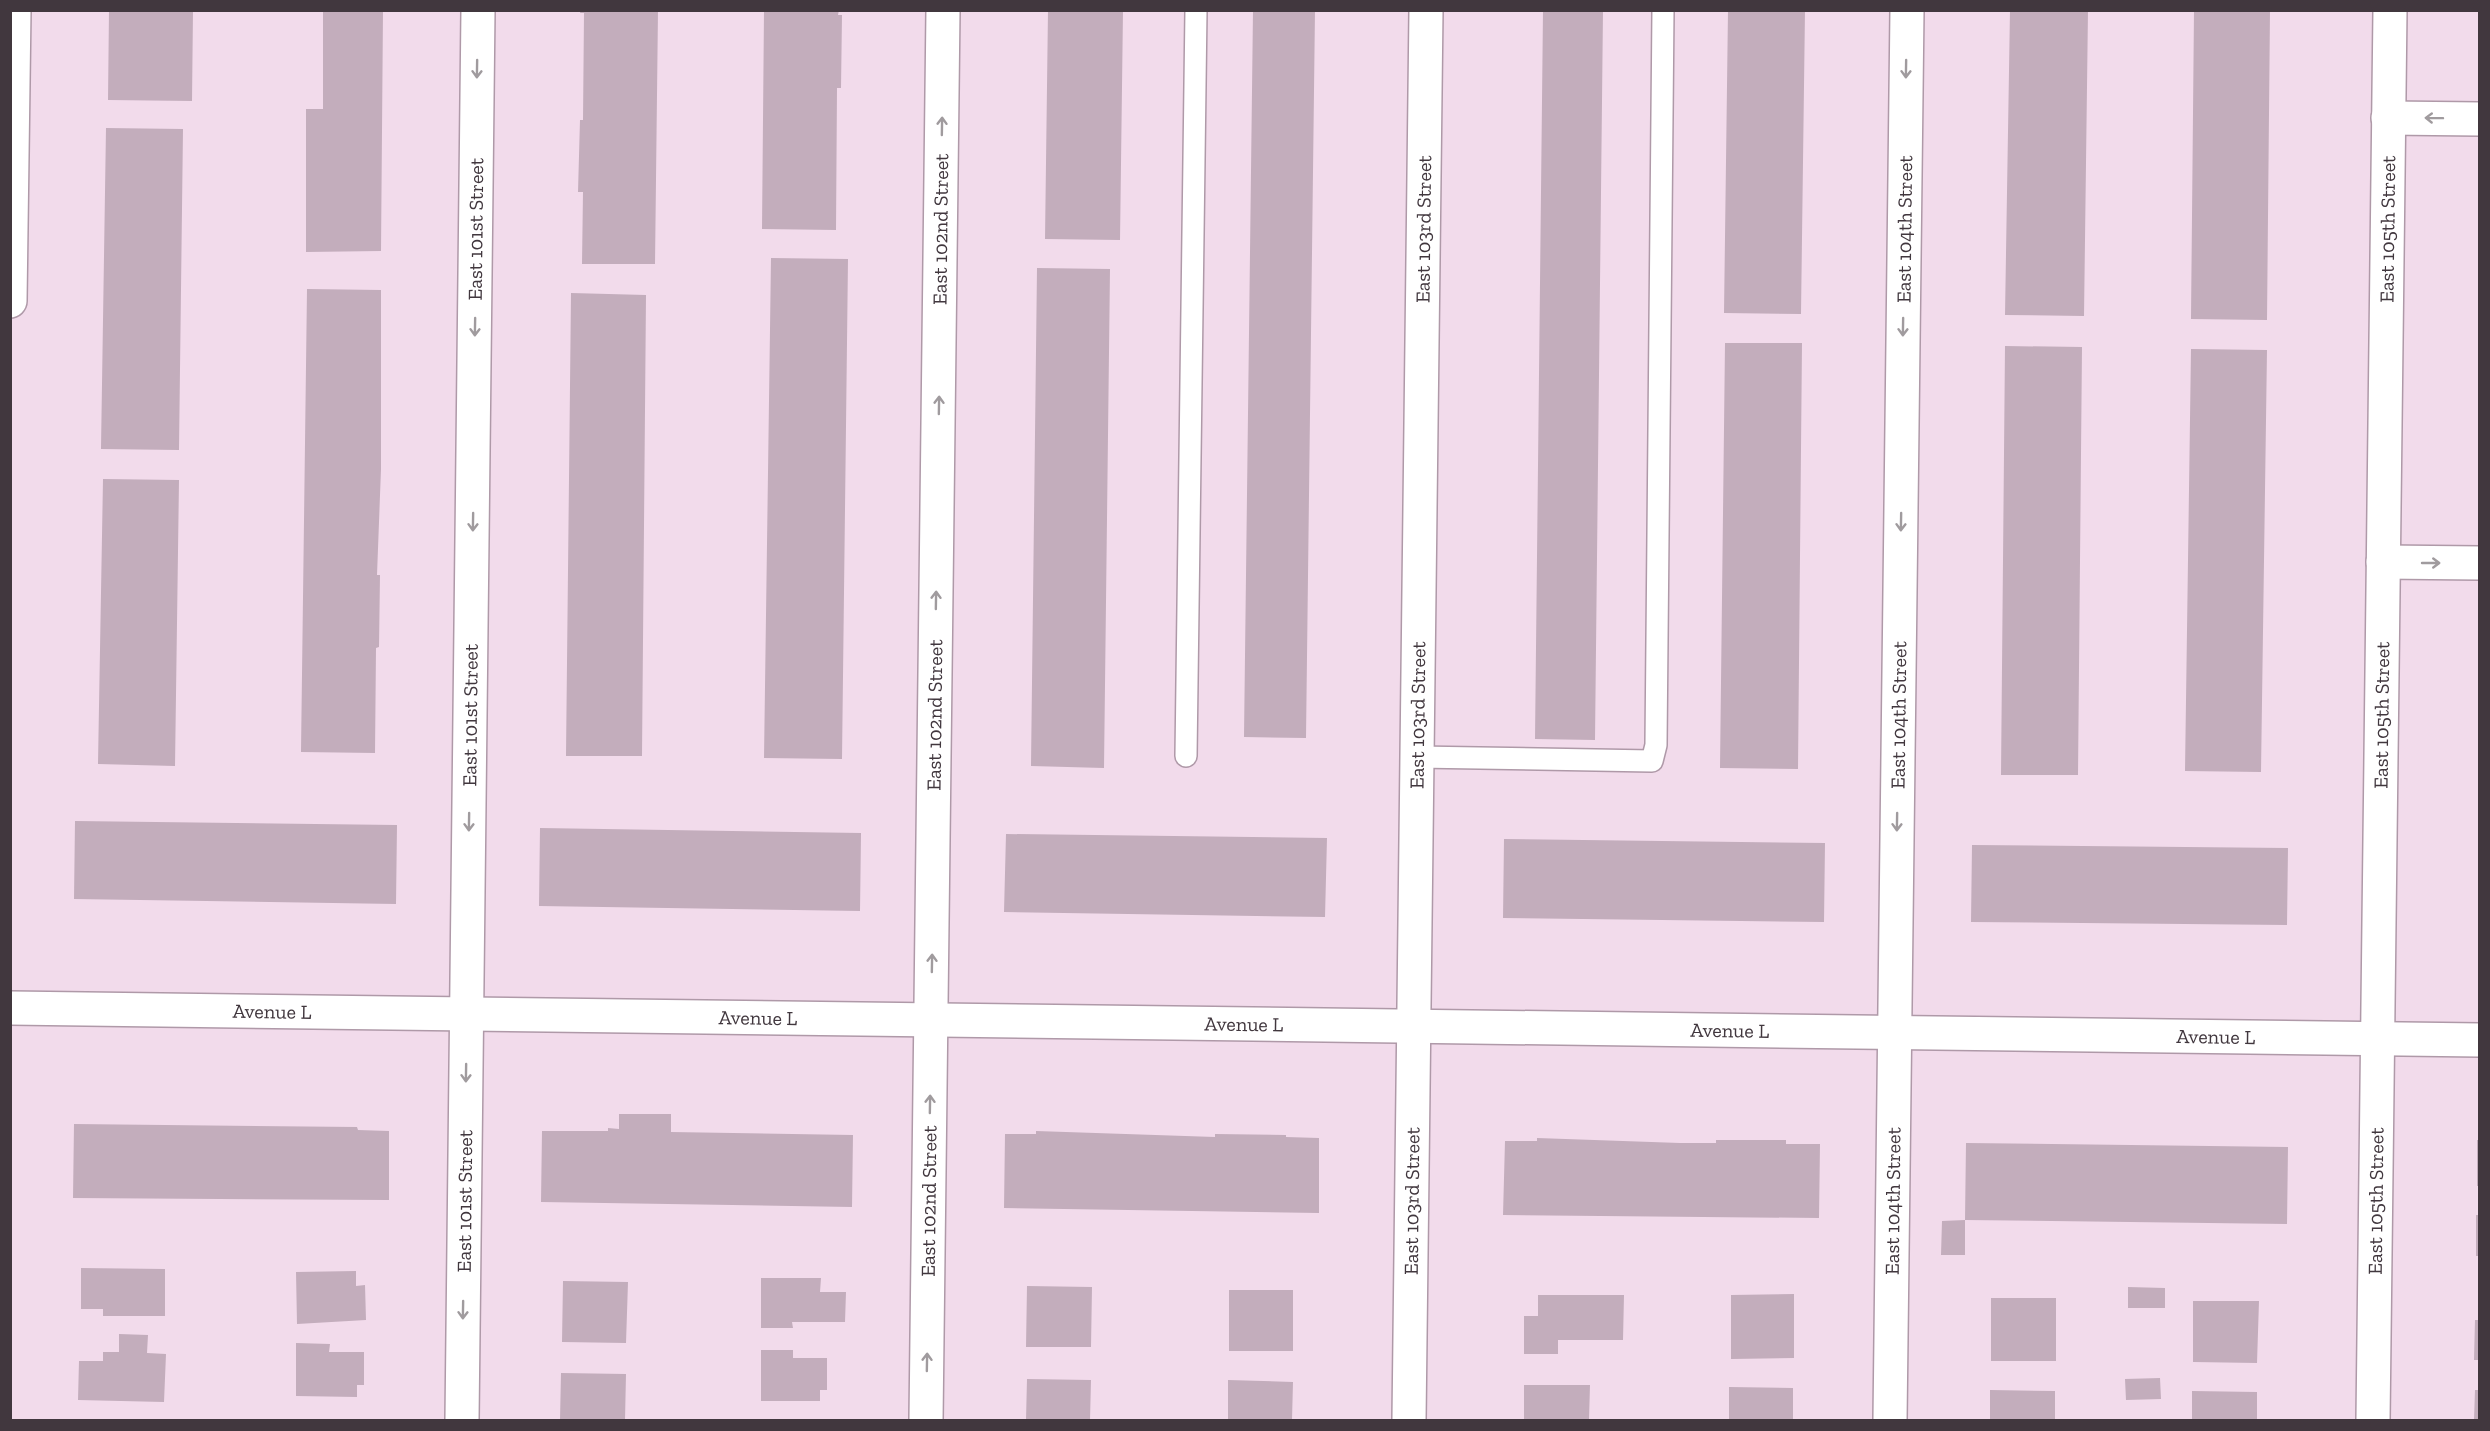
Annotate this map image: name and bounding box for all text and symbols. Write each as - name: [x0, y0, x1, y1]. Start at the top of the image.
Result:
- one-way arrow: [472, 58, 483, 78]
- one-way arrow: [1901, 58, 1912, 78]
- one-way arrow: [2424, 113, 2444, 124]
- one-way arrow: [936, 116, 948, 136]
- street label: East 102nd Street: [927, 153, 953, 305]
- street label: East 103rd Street: [1410, 154, 1436, 303]
- street label: East 104th Street: [1891, 154, 1917, 303]
- street label: East 105th Street: [2374, 155, 2400, 303]
- street label: East 101st Street: [463, 157, 488, 300]
- one-way arrow: [469, 316, 481, 336]
- one-way arrow: [1897, 316, 1909, 336]
- one-way arrow: [933, 395, 945, 415]
- one-way arrow: [467, 511, 478, 531]
- one-way arrow: [1895, 511, 1906, 531]
- one-way arrow: [2421, 557, 2441, 569]
- one-way arrow: [931, 590, 942, 610]
- street label: East 102nd Street: [922, 639, 947, 791]
- street label: East 103rd Street: [1405, 640, 1430, 789]
- street label: East 104th Street: [1886, 640, 1911, 789]
- street label: East 105th Street: [2369, 641, 2394, 789]
- street label: East 101st Street: [457, 643, 483, 786]
- one-way arrow: [463, 811, 475, 831]
- one-way arrow: [1891, 811, 1903, 831]
- one-way arrow: [926, 953, 938, 973]
- street label: Avenue L: [232, 999, 312, 1024]
- street label: Avenue L: [718, 1005, 798, 1030]
- street label: Avenue L: [1204, 1011, 1284, 1036]
- street label: Avenue L: [1690, 1018, 1770, 1043]
- street label: Avenue L: [2176, 1024, 2255, 1049]
- one-way arrow: [460, 1063, 472, 1083]
- one-way arrow: [924, 1095, 936, 1115]
- street label: East 102nd Street: [916, 1125, 942, 1277]
- street label: East 103rd Street: [1399, 1126, 1425, 1275]
- street label: East 104th Street: [1880, 1126, 1906, 1275]
- street label: East 105th Street: [2363, 1127, 2389, 1275]
- street label: East 101st Street: [452, 1129, 477, 1272]
- one-way arrow: [457, 1300, 469, 1320]
- one-way arrow: [921, 1353, 933, 1373]

